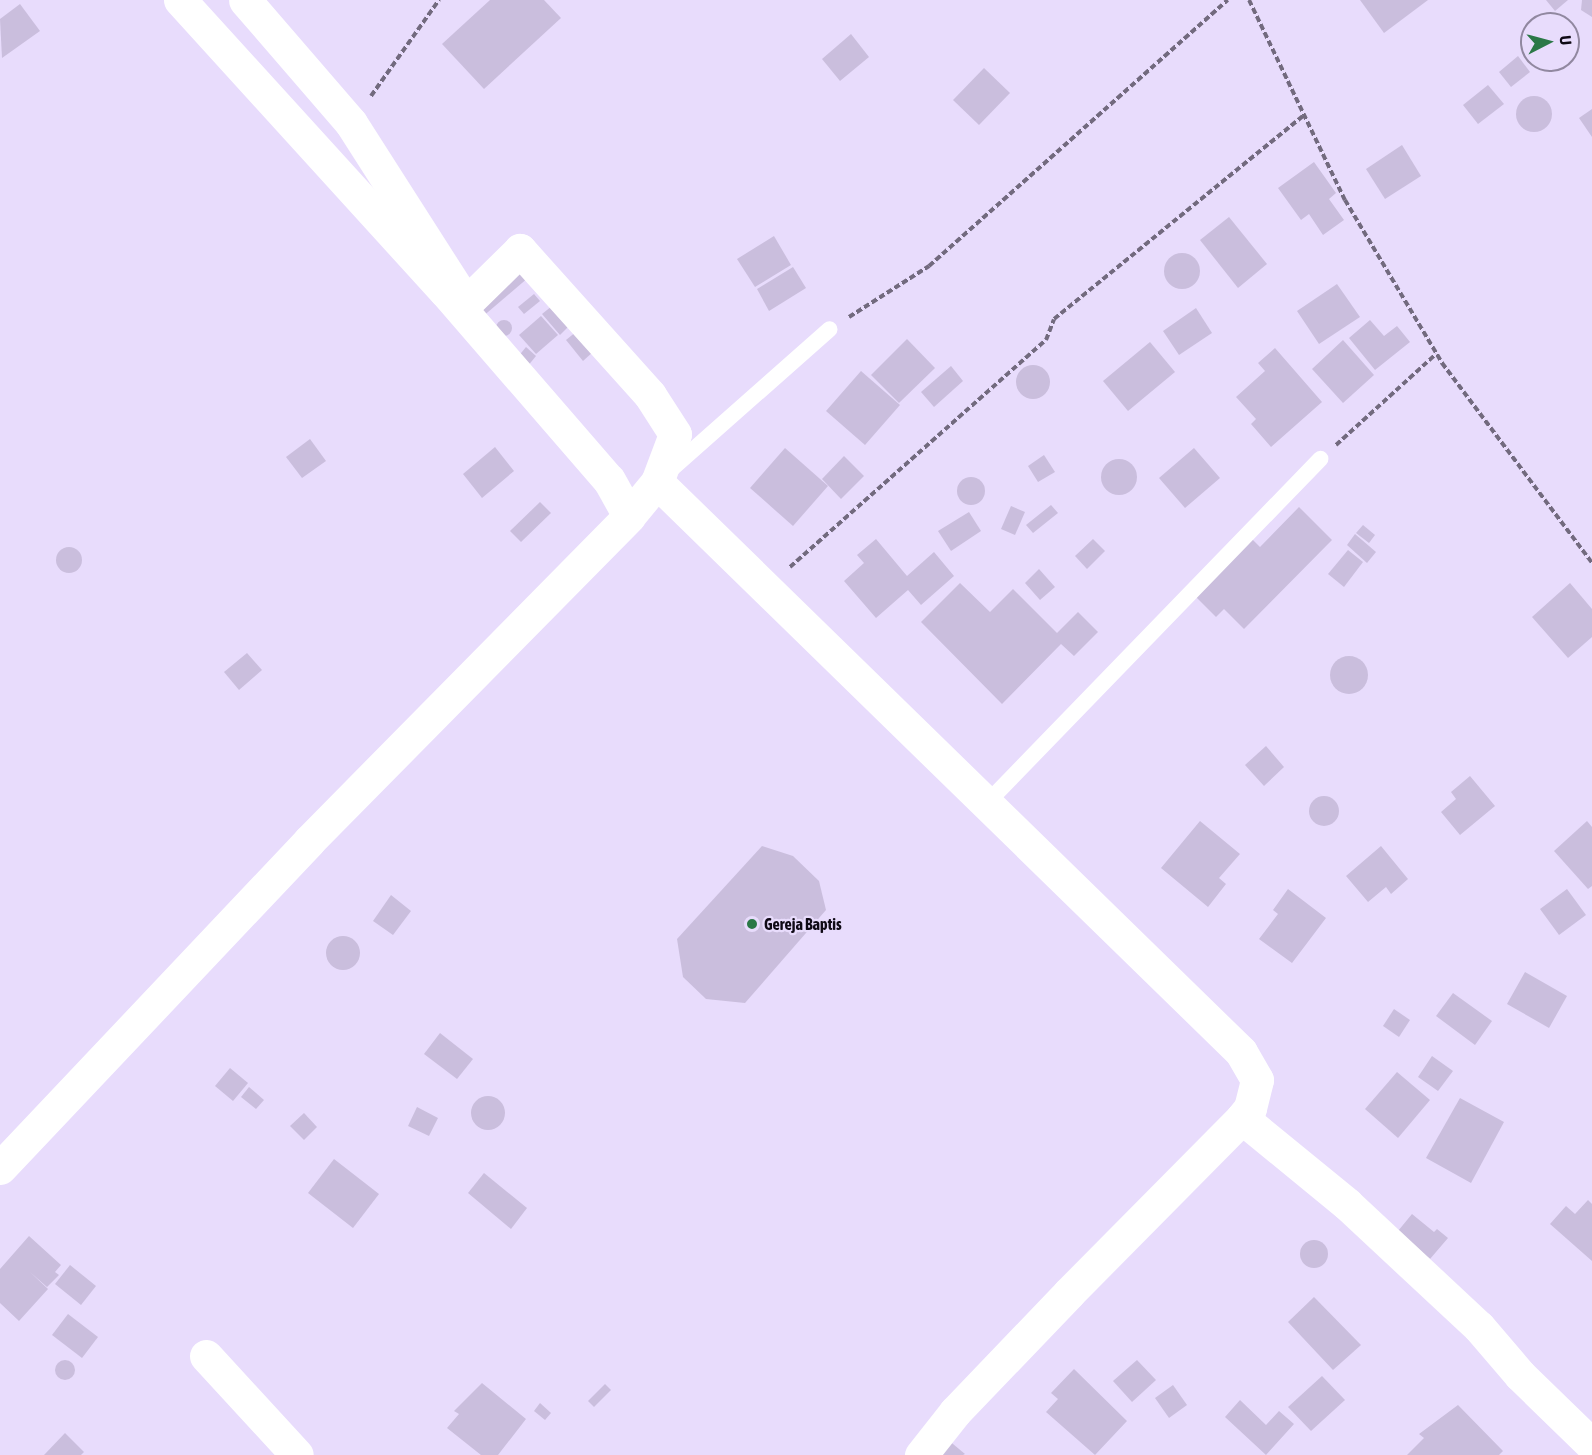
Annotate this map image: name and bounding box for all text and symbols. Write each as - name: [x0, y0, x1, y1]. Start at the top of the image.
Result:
- north arrow: [1520, 12, 1580, 72]
- text: U: [1556, 35, 1575, 46]
- place label: Gereja Baptis: [764, 914, 842, 934]
- marker: Gereja Baptis: [745, 917, 759, 931]

